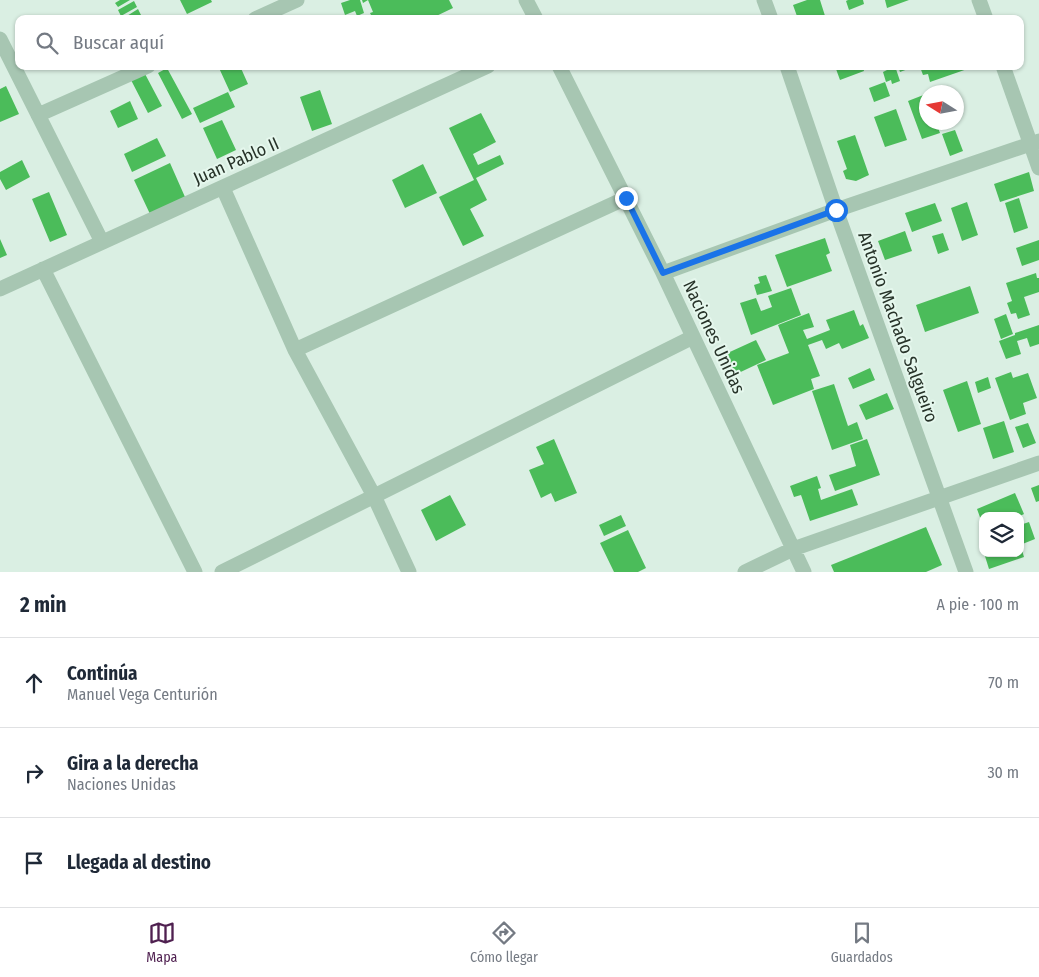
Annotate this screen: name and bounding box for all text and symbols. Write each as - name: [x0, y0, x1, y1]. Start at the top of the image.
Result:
- search box: [15, 15, 1024, 70]
- icon: search: [33, 29, 61, 57]
- text: Buscar aquí: [73, 31, 164, 54]
- north arrow: [919, 85, 964, 130]
- street label: Juan Pablo II: [190, 132, 282, 190]
- route end: [615, 187, 638, 210]
- route start: [825, 199, 848, 222]
- street label: Antonio Machado Salgueiro: [853, 229, 943, 425]
- street label: Naciones Unidas: [678, 277, 750, 397]
- map controls: [979, 512, 1024, 557]
- button: layers: [979, 512, 1024, 557]
- text: 2 min: [20, 592, 67, 618]
- text: A pie · 100 m: [936, 595, 1019, 614]
- text: Continúa: [67, 662, 138, 685]
- icon: ahead: [20, 669, 48, 697]
- text: 70 m: [988, 673, 1019, 692]
- text: Manuel Vega Centurión: [67, 685, 218, 704]
- text: Gira a la derecha: [67, 752, 199, 775]
- icon: right: [20, 759, 48, 787]
- text: 30 m: [987, 763, 1019, 782]
- text: Naciones Unidas: [67, 775, 176, 794]
- icon: arrive: [20, 849, 48, 877]
- text: Llegada al destino: [67, 851, 211, 874]
- tab: Mapa: [146, 919, 177, 966]
- tab: Cómo llegar: [470, 919, 538, 966]
- tab: Guardados: [831, 919, 893, 966]

